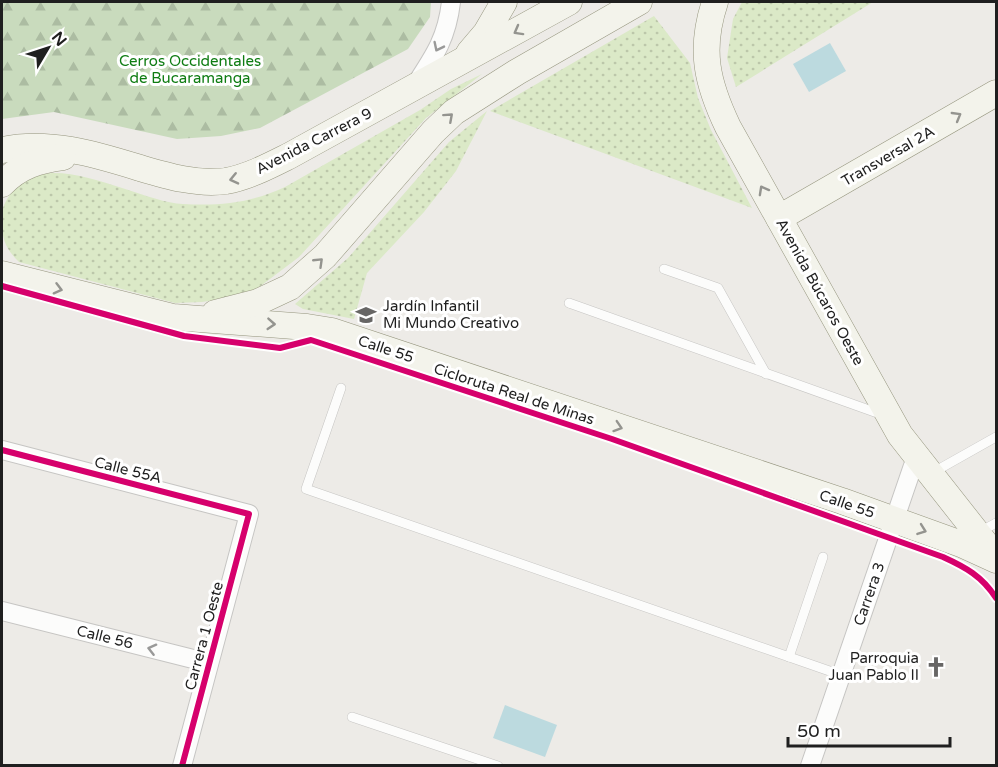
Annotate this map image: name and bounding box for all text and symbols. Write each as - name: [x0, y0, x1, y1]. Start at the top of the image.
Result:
- north arrow: [18, 18, 78, 78]
- one-way arrow: [514, 24, 524, 35]
- text: N: [47, 28, 71, 50]
- one-way arrow: [434, 41, 446, 52]
- park label: Cerros Occidentales de Bucaramanga: [119, 52, 261, 87]
- street label: Avenida Carrera 9: [253, 104, 375, 178]
- one-way arrow: [951, 111, 961, 123]
- one-way arrow: [443, 113, 453, 124]
- street label: Transversal 2A: [838, 122, 938, 190]
- one-way arrow: [229, 171, 239, 184]
- one-way arrow: [759, 186, 771, 196]
- street label: Avenida Búcaros Oeste: [772, 216, 868, 368]
- one-way arrow: [311, 258, 322, 269]
- one-way arrow: [52, 282, 63, 294]
- place label: Jardín Infantil Mi Mundo Creativo: [383, 297, 519, 332]
- school or university icon: Jardín Infantil Mi Mundo Creativo: [354, 303, 378, 327]
- one-way arrow: [266, 318, 275, 331]
- street label: Calle 55: [356, 332, 416, 366]
- street label: Cicloruta Real de Minas: [431, 359, 597, 429]
- one-way arrow: [612, 419, 623, 432]
- street label: Calle 55A: [92, 453, 164, 487]
- street label: Calle 55: [817, 486, 877, 522]
- one-way arrow: [916, 523, 927, 536]
- street label: Carrera 3: [850, 560, 888, 628]
- street label: Carrera 1 Oeste: [181, 580, 227, 692]
- street label: Calle 56: [75, 621, 135, 653]
- one-way arrow: [147, 643, 157, 656]
- place label: Parroquia Juan Pablo II: [829, 649, 919, 684]
- church icon: Parroquia Juan Pablo II: [924, 655, 948, 679]
- scale bar: [788, 710, 950, 748]
- text: 50 m: [797, 720, 841, 742]

